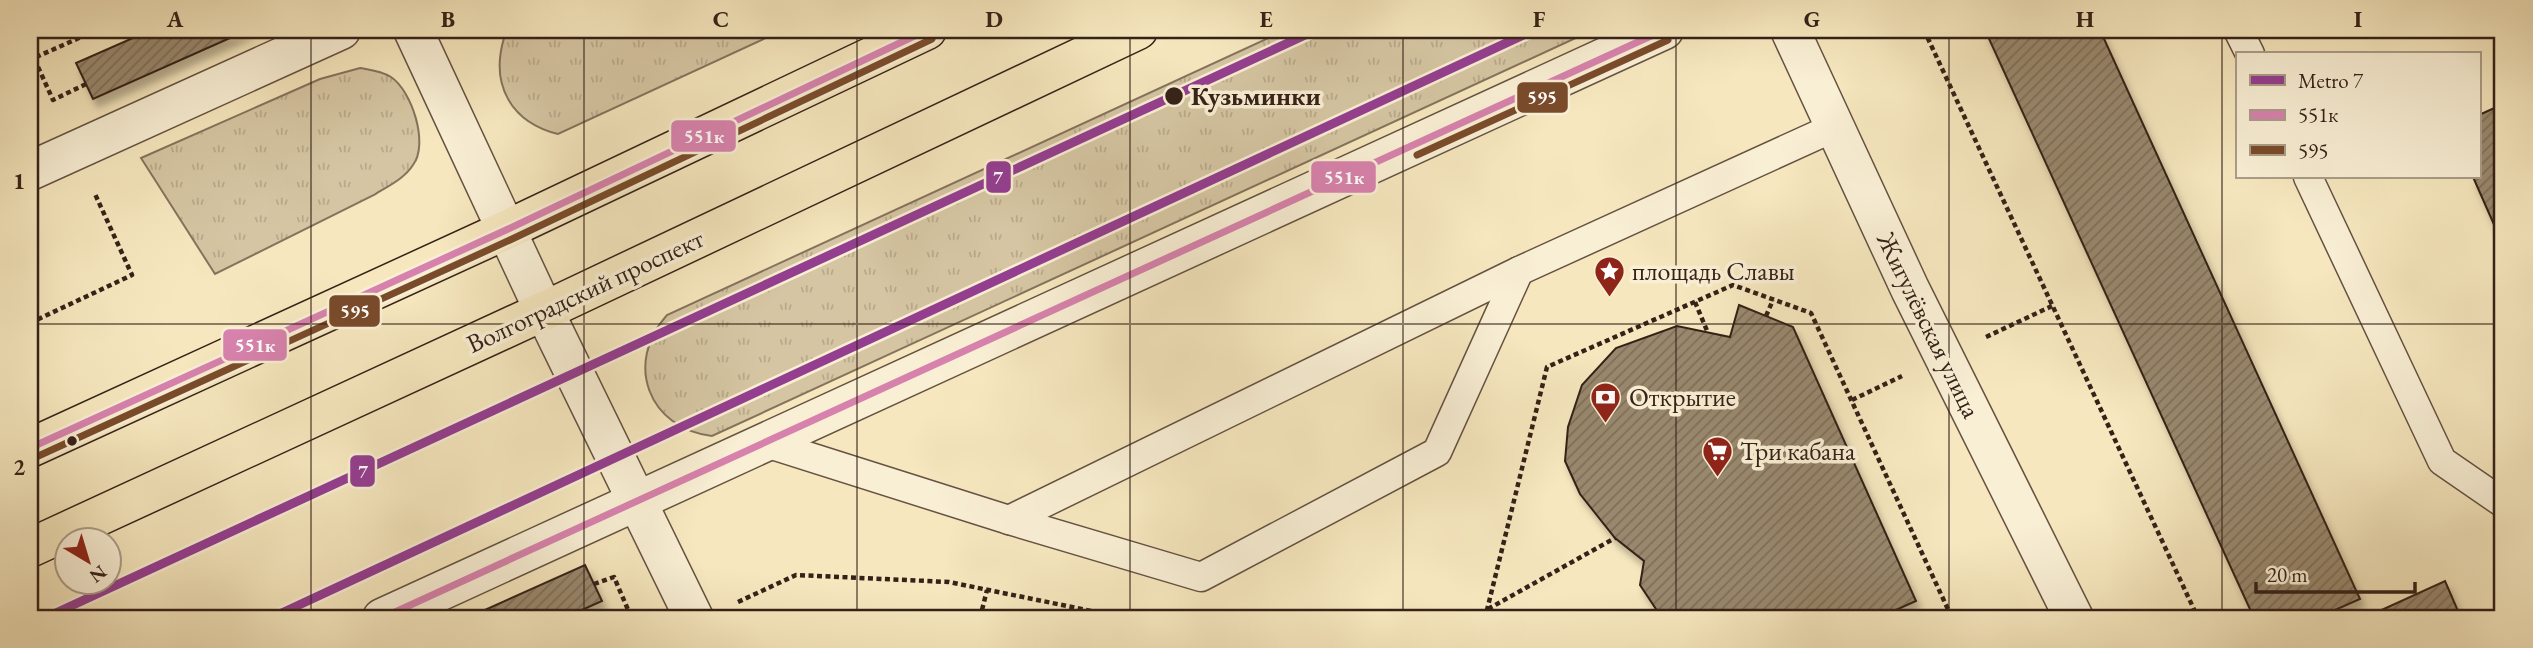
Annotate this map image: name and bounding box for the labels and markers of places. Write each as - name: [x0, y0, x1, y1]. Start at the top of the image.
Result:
- place label: Кузьминки: [1191, 79, 1321, 113]
- marker: Кузьминки: [1163, 85, 1185, 107]
- place icon: площадь Славы: [1592, 254, 1626, 298]
- place label: площадь Славы: [1632, 254, 1795, 288]
- bank icon: Открытие: [1589, 380, 1623, 424]
- place label: Открытие: [1629, 380, 1736, 414]
- unlabelled marker: [65, 434, 79, 448]
- supermarket icon: Три кабана: [1700, 434, 1734, 478]
- place label: Три кабана: [1740, 434, 1856, 468]

